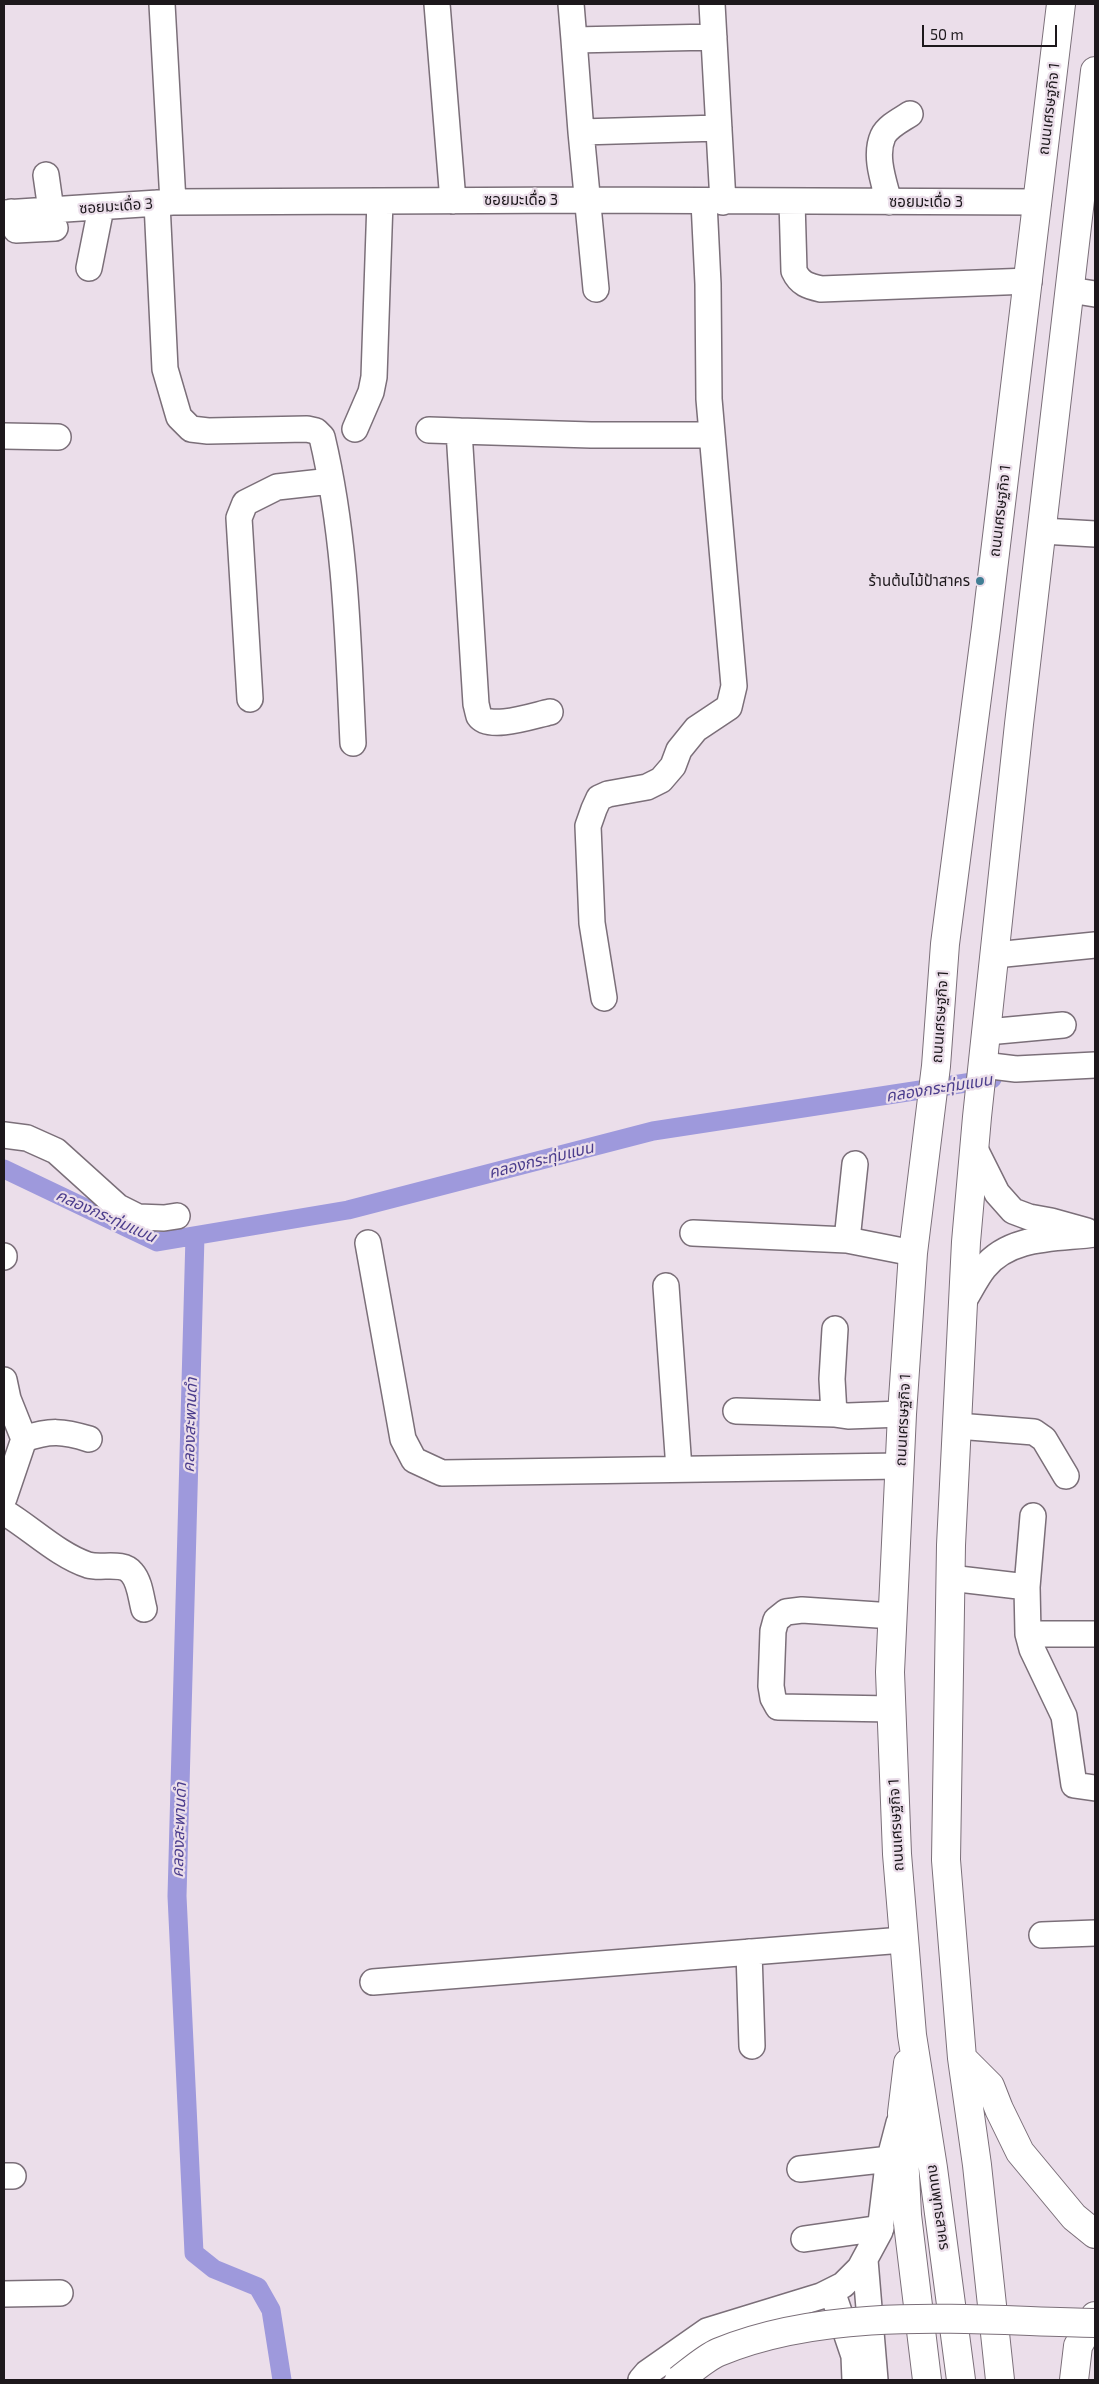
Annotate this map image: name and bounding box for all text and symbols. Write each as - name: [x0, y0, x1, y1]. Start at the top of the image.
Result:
- scale bar: [924, 15, 1059, 47]
- text: 50 m: [930, 25, 964, 43]
- street label: ถนนเศรษฐกิจ 1: [1034, 62, 1064, 156]
- street label: ซอยมะเดื่อ 3: [484, 191, 558, 209]
- street label: ซอยมะเดื่อ 3: [889, 193, 963, 211]
- street label: ซอยมะเดื่อ 3: [78, 194, 154, 218]
- street label: ถนนเศรษฐกิจ 1: [985, 464, 1015, 558]
- place label: ร้านต้นไม้ป้าสาคร: [869, 572, 970, 590]
- marker: ร้านต้นไม้ป้าสาคร: [974, 575, 986, 587]
- street label: ถนนเศรษฐกิจ 1: [928, 970, 952, 1064]
- water label: คลองกระทุ่มแบน: [884, 1070, 994, 1106]
- water label: คลองกระทุ่มแบน: [487, 1138, 595, 1182]
- water label: คลองกระทุ่มแบน: [53, 1185, 159, 1247]
- street label: ถนนเศรษฐกิจ 1: [892, 1373, 914, 1467]
- water label: คลองสะพานดำ: [179, 1377, 201, 1473]
- street label: ถนนเศรษฐกิจ 1: [885, 1778, 907, 1872]
- water label: คลองสะพานดำ: [168, 1782, 190, 1878]
- street label: ถนนพุทธสาคร: [924, 2163, 954, 2251]

